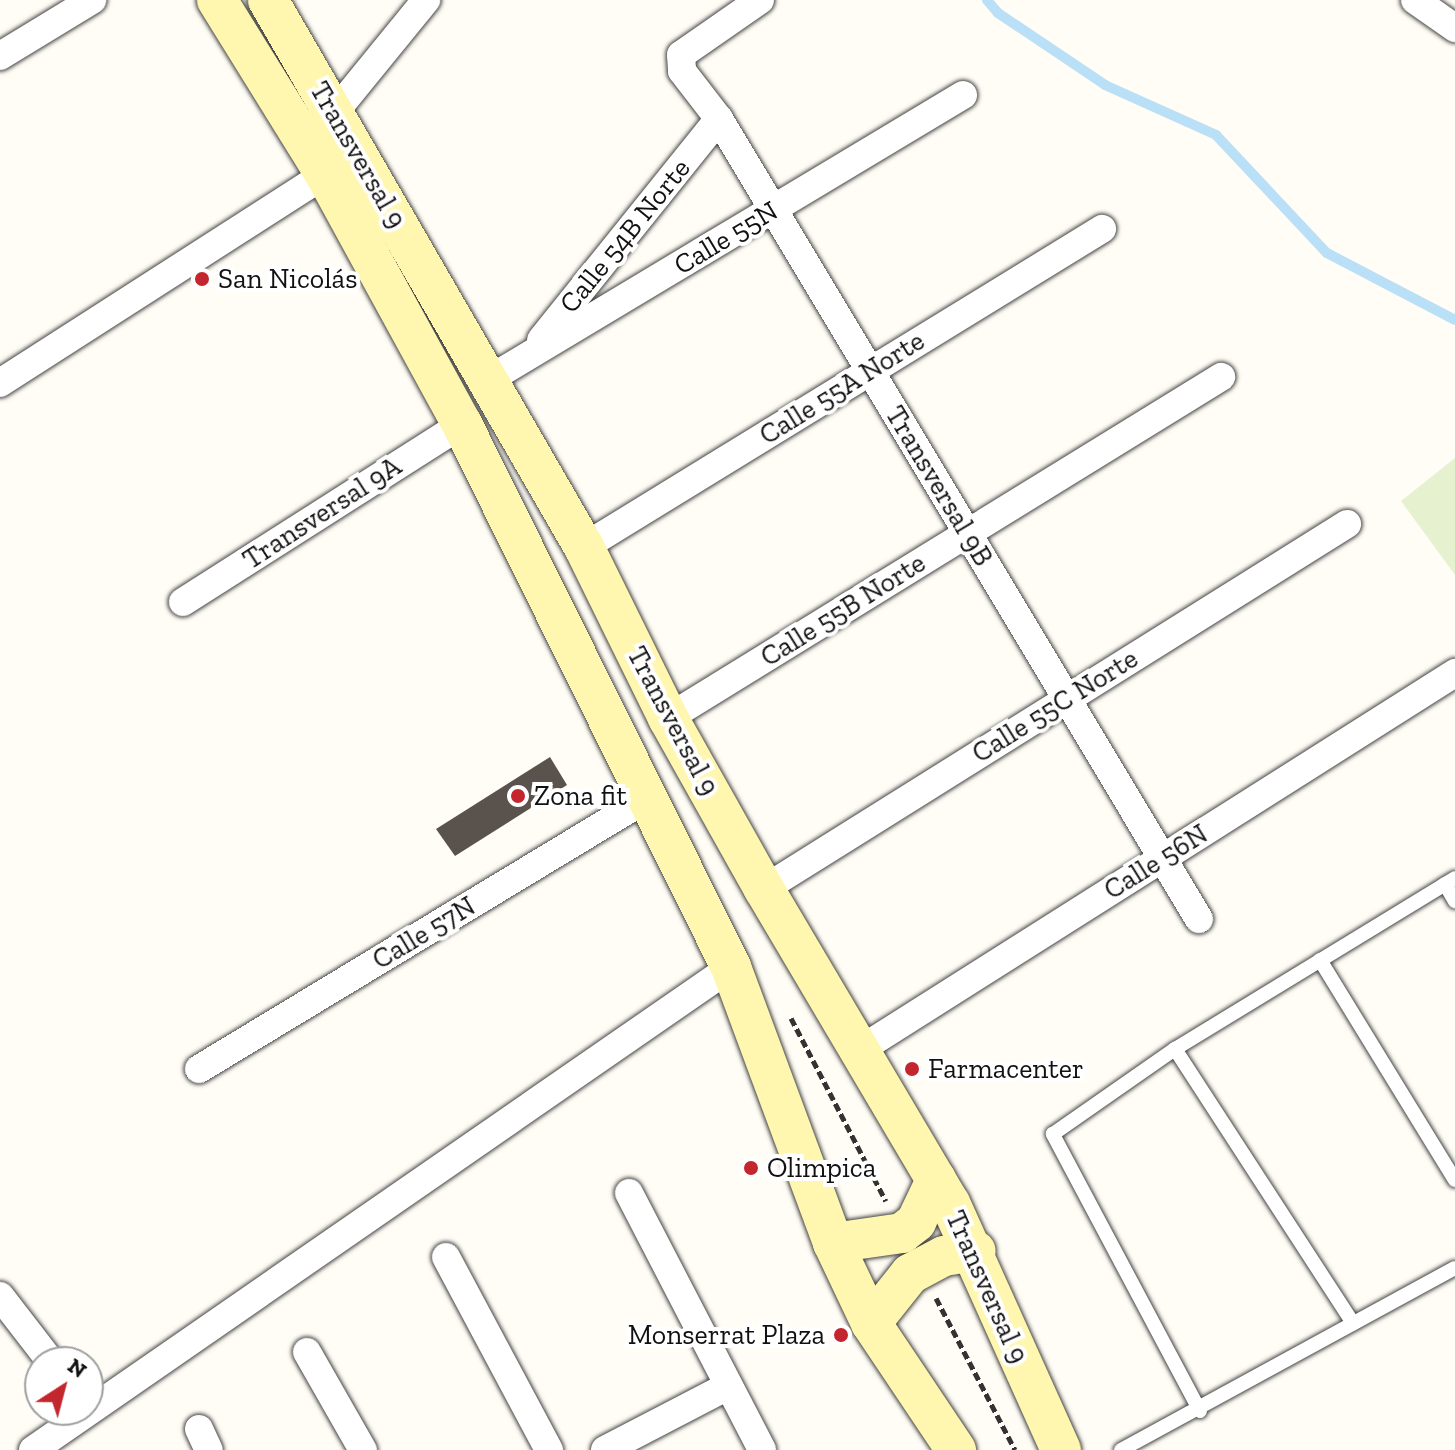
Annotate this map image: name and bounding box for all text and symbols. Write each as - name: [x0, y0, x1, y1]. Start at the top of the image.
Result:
- street label: Transversal 9: [303, 76, 413, 234]
- street label: Calle 54B Norte: [553, 152, 697, 320]
- street label: Calle 55N: [668, 194, 784, 282]
- place label: San Nicolás: [218, 262, 357, 296]
- marker: San Nicolás: [193, 270, 211, 288]
- street label: Calle 55A Norte: [753, 324, 931, 452]
- street label: Transversal 9B: [878, 400, 1000, 572]
- street label: Transversal 9A: [237, 449, 407, 577]
- street label: Calle 55B Norte: [755, 546, 931, 674]
- street label: Transversal 9: [620, 641, 726, 801]
- street label: Calle 55C Norte: [966, 642, 1144, 770]
- place label: Zona fit: [534, 779, 627, 813]
- marker: Zona fit: [509, 787, 527, 805]
- street label: Calle 56N: [1098, 817, 1214, 907]
- street label: Calle 57N: [366, 889, 482, 977]
- place label: Farmacenter: [928, 1052, 1084, 1086]
- marker: Farmacenter: [903, 1060, 921, 1078]
- place label: Olimpica: [767, 1151, 876, 1185]
- marker: Olimpica: [742, 1159, 760, 1177]
- street label: Transversal 9: [938, 1205, 1036, 1369]
- place label: Monserrat Plaza: [628, 1318, 825, 1352]
- marker: Monserrat Plaza: [832, 1326, 850, 1344]
- north arrow: [24, 1346, 104, 1426]
- text: N: [63, 1352, 92, 1384]

